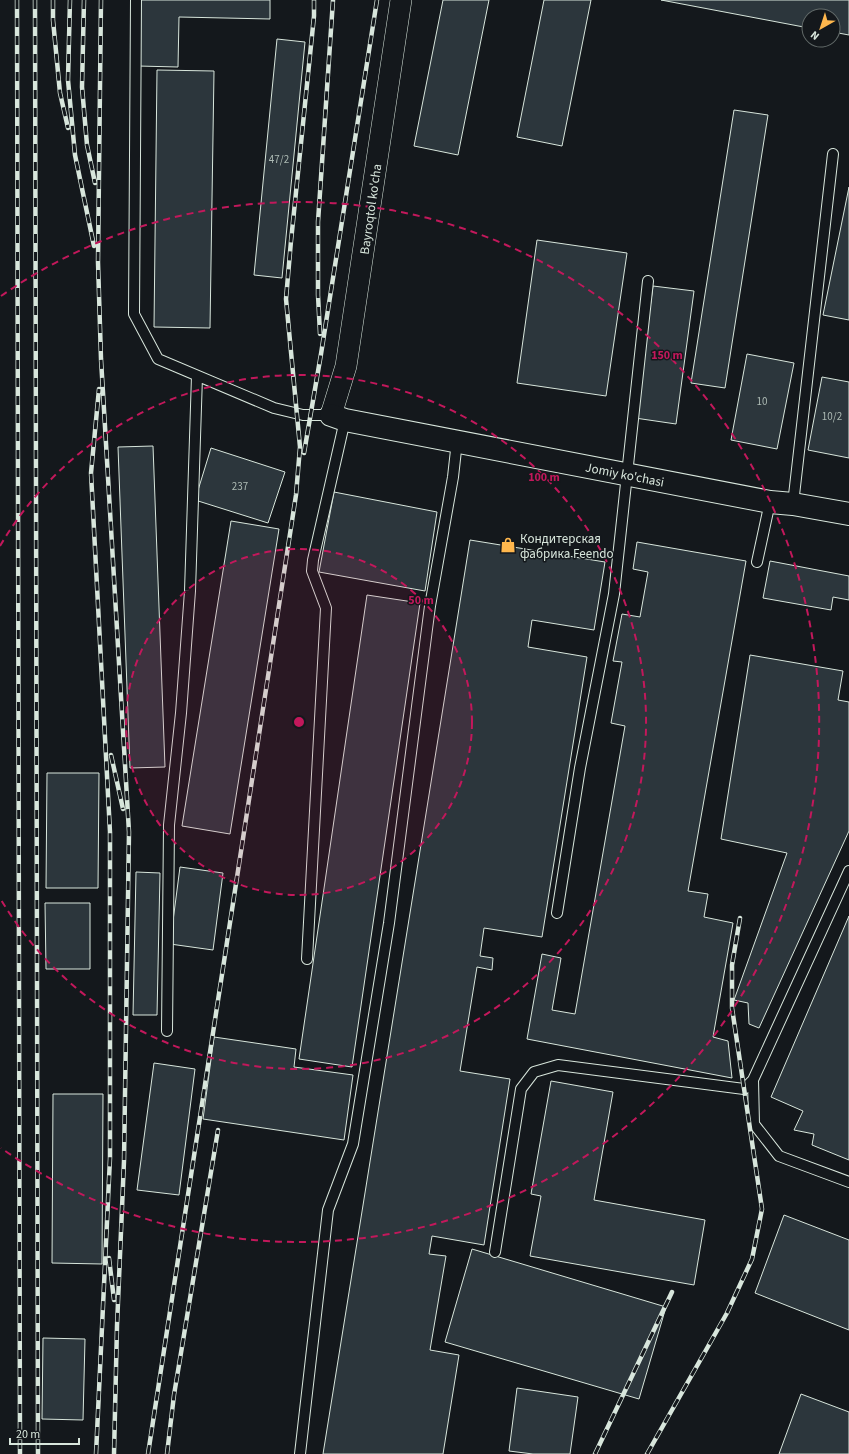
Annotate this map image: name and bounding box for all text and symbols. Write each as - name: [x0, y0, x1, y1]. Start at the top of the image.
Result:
- north arrow: [801, 8, 841, 48]
- text: N: [807, 27, 823, 44]
- house number: 47/2: [269, 152, 289, 167]
- street label: Bayroqtol ko'cha: [356, 163, 386, 256]
- text: 150 m: [651, 347, 683, 364]
- house number: 10: [757, 394, 767, 409]
- house number: 10/2: [822, 409, 842, 424]
- street label: Jomiy ko'chasi: [584, 459, 666, 491]
- text: 100 m: [528, 469, 560, 486]
- house number: 237: [232, 479, 248, 494]
- place label: Кондитерская фабрика Feendo: [520, 530, 614, 563]
- shop icon: Кондитерская фабрика Feendo: [499, 536, 517, 554]
- text: 50 m: [408, 592, 434, 609]
- centre of rings: [292, 715, 306, 729]
- scale bar: [10, 1420, 79, 1446]
- text: 20 m: [16, 1426, 40, 1443]

